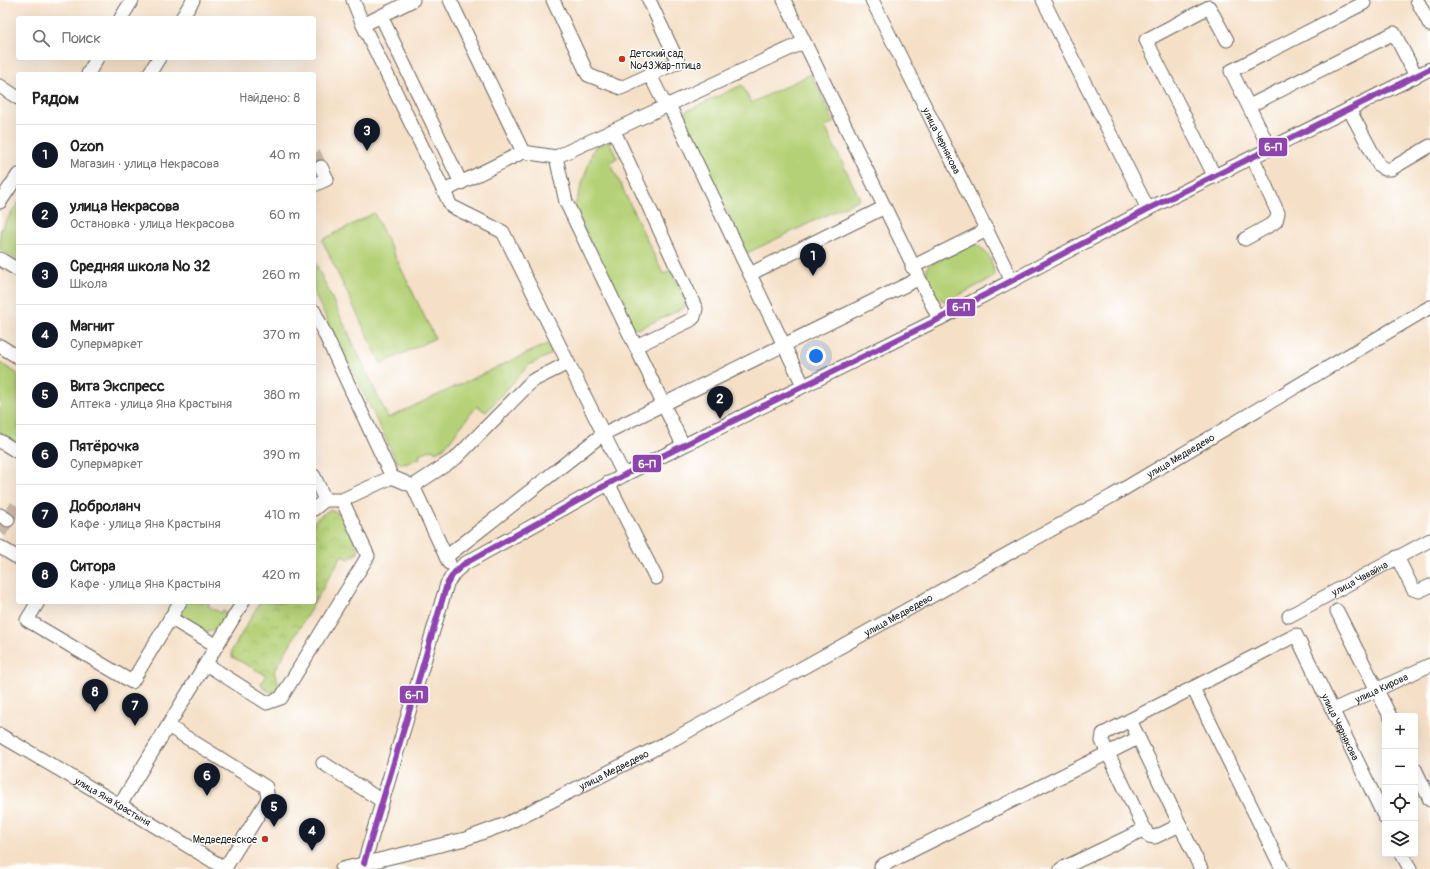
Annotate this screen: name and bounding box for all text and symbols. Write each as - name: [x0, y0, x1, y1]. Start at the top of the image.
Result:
- search box: [16, 16, 316, 60]
- icon: search: [30, 27, 52, 49]
- text: Поиск: [62, 29, 101, 48]
- place label: Детский сад №43 Жар-птица: [629, 48, 701, 72]
- marker: Детский сад №43 Жар-птица: [617, 54, 627, 64]
- text: Рядом: [32, 88, 79, 109]
- text: Найдено: 8: [239, 90, 300, 106]
- street label: улица Чернякова: [919, 105, 963, 176]
- pin: 3: [354, 118, 380, 151]
- text: Ozon: [70, 137, 104, 156]
- line badge: 6-П: [1258, 137, 1288, 157]
- text: 6-П: [1264, 141, 1282, 154]
- text: 1: [42, 147, 48, 163]
- text: 40 m: [269, 147, 300, 163]
- text: Магазин · улица Некрасова: [70, 156, 219, 172]
- text: улица Некрасова: [70, 197, 179, 216]
- text: 2: [41, 207, 49, 223]
- text: 60 m: [269, 207, 300, 223]
- text: Остановка · улица Некрасова: [70, 216, 234, 232]
- pin: 1: [800, 243, 826, 276]
- text: Средняя школа № 32: [70, 257, 210, 276]
- text: 3: [41, 267, 49, 283]
- text: 260 m: [262, 267, 300, 283]
- text: Школа: [70, 276, 107, 292]
- line badge: 6-П: [946, 298, 976, 317]
- text: 6-П: [952, 301, 970, 314]
- text: Магнит: [70, 317, 115, 336]
- text: 4: [41, 327, 49, 343]
- text: 370 m: [263, 327, 300, 343]
- text: Супермаркет: [70, 336, 143, 352]
- your location: [806, 346, 826, 366]
- text: Вита Экспресс: [70, 377, 165, 396]
- pin: 2: [707, 386, 733, 419]
- text: 5: [41, 387, 49, 403]
- text: 380 m: [263, 387, 300, 403]
- text: Аптека · улица Яна Крастыня: [70, 396, 232, 412]
- street label: улица Медведево: [1144, 431, 1217, 481]
- text: Пятёрочка: [70, 437, 139, 456]
- text: 6: [41, 447, 49, 463]
- text: 390 m: [263, 447, 300, 463]
- line badge: 6-П: [632, 454, 662, 473]
- text: Супермаркет: [70, 456, 143, 472]
- text: 6-П: [638, 458, 656, 471]
- text: Доброланч: [70, 497, 141, 516]
- text: 7: [42, 507, 48, 523]
- text: 410 m: [264, 507, 300, 523]
- text: Кафе · улица Яна Крастыня: [70, 516, 221, 532]
- text: Ситора: [70, 557, 116, 576]
- street label: улица Чавайна: [1329, 559, 1390, 599]
- text: 8: [42, 567, 48, 583]
- text: 420 m: [262, 567, 300, 583]
- text: Кафе · улица Яна Крастыня: [70, 576, 221, 592]
- street label: улица Медведево: [862, 591, 936, 640]
- street label: улица Кирова: [1352, 671, 1410, 706]
- pin: 8: [82, 679, 108, 712]
- line badge: 6-П: [399, 685, 429, 704]
- text: 6-П: [405, 689, 423, 702]
- street label: улица Чернякова: [1318, 691, 1361, 763]
- pin: 7: [122, 693, 148, 726]
- map controls: [1382, 713, 1418, 857]
- button: +: [1382, 713, 1418, 749]
- street label: улица Медведево: [577, 748, 652, 793]
- button: −: [1382, 749, 1418, 785]
- pin: 6: [194, 763, 220, 796]
- street label: улица Яна Крастыня: [72, 775, 153, 829]
- button: locate: [1382, 785, 1418, 821]
- pin: 5: [261, 794, 287, 827]
- pin: 4: [299, 818, 325, 851]
- button: layers: [1382, 821, 1418, 857]
- place label: Медведевское: [193, 834, 257, 846]
- marker: Медведевское: [260, 834, 270, 844]

